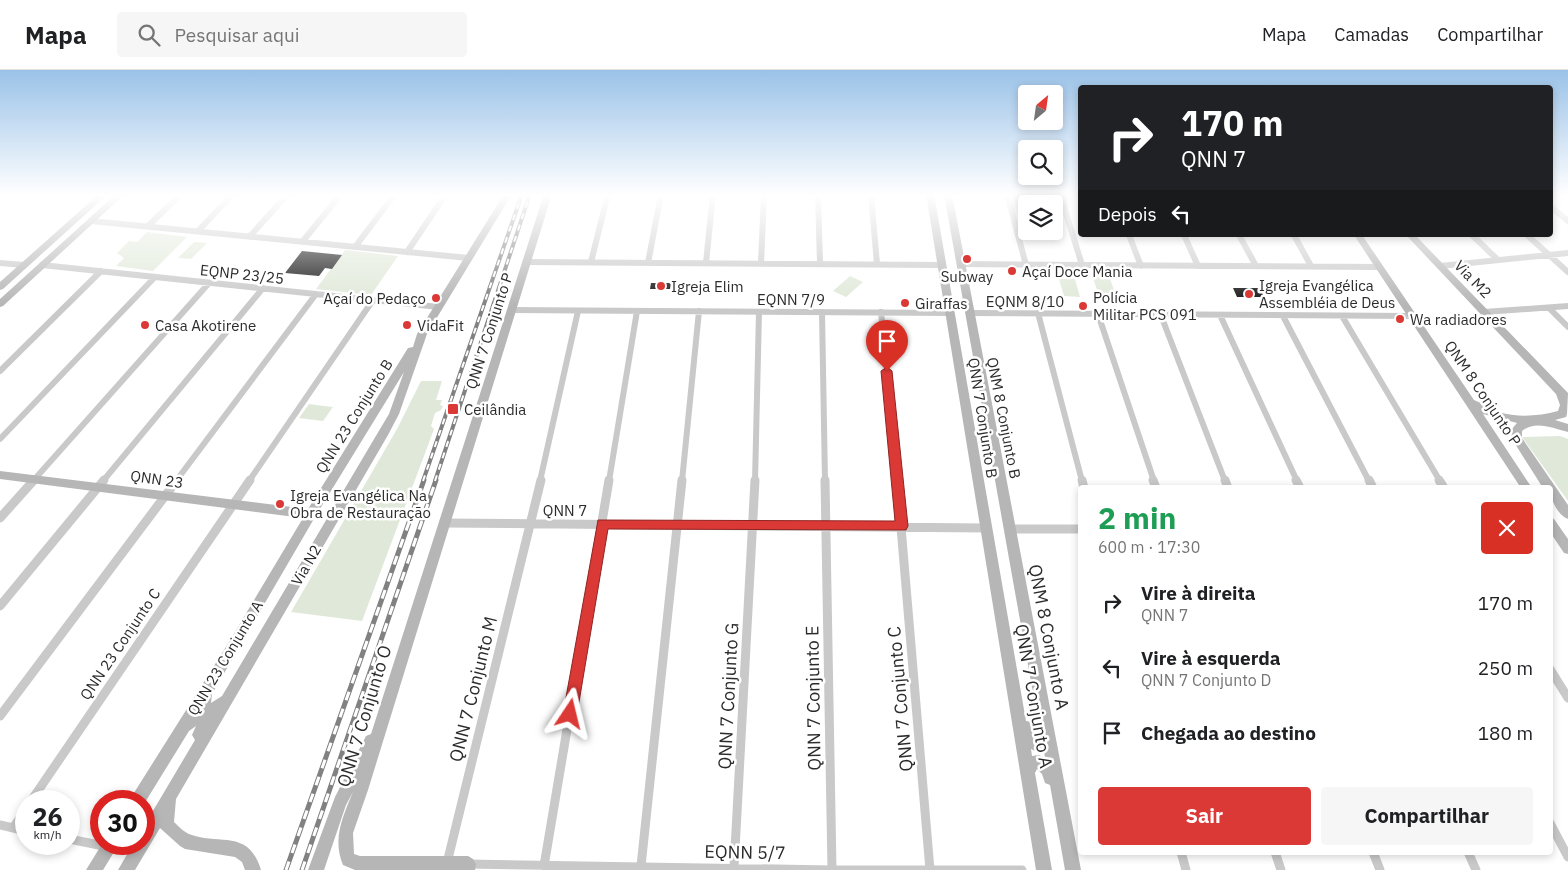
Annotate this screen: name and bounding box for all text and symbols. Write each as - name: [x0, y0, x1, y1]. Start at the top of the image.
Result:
- search box: [117, 12, 467, 57]
- text: Mapa: [25, 19, 87, 51]
- icon: search: [135, 21, 163, 49]
- text: Pesquisar aqui: [175, 23, 300, 47]
- text: Mapa: [1262, 23, 1306, 46]
- text: Camadas: [1334, 23, 1409, 46]
- text: Compartilhar: [1437, 23, 1543, 46]
- north arrow: [1018, 85, 1062, 130]
- map controls: [1018, 85, 1063, 240]
- text: 170 m: [1181, 100, 1284, 146]
- icon: right: [1098, 105, 1163, 170]
- button: search: [1018, 140, 1063, 185]
- text: QNN 7: [1181, 144, 1246, 173]
- button: layers: [1018, 195, 1063, 240]
- icon: left: [1167, 200, 1195, 228]
- text: Depois: [1098, 202, 1157, 226]
- marker: Subway: [961, 253, 973, 265]
- street label: Via M2: [1450, 256, 1496, 302]
- street label: EQNP 23/25: [199, 260, 285, 288]
- place label: Açaí Doce Mania: [1022, 262, 1133, 281]
- marker: Açaí Doce Mania: [1006, 265, 1018, 277]
- place label: Subway: [941, 267, 994, 286]
- street label: QNN 7 Conjunto P: [461, 270, 517, 392]
- place label: Igreja Evangélica Assembléia de Deus: [1259, 276, 1395, 312]
- place label: Igreja Elim: [671, 277, 744, 296]
- marker: Igreja Elim: [655, 280, 667, 292]
- place label: Polícia Militar PCS 091: [1093, 288, 1197, 324]
- marker: Igreja Evangélica Assembléia de Deus: [1243, 288, 1255, 300]
- place label: Açaí do Pedaço: [323, 289, 426, 308]
- street label: EQNN 7/9: [757, 290, 825, 309]
- marker: Açaí do Pedaço: [430, 292, 442, 304]
- street label: EQNM 8/10: [986, 292, 1064, 311]
- place label: Giraffas: [915, 294, 968, 313]
- marker: Giraffas: [899, 297, 911, 309]
- marker: Polícia Militar PCS 091: [1077, 300, 1089, 312]
- place label: Wa radiadores: [1410, 310, 1507, 329]
- marker: Wa radiadores: [1394, 313, 1406, 325]
- place label: Casa Akotirene: [155, 316, 256, 335]
- place label: VidaFit: [417, 316, 464, 335]
- marker: Casa Akotirene: [139, 319, 151, 331]
- marker: VidaFit: [401, 319, 413, 331]
- pin: [866, 320, 908, 371]
- icon: arrive: [873, 327, 901, 355]
- street label: QNM 8 Conjunto P: [1441, 337, 1525, 449]
- street label: QNN 23 Conjunto B: [311, 355, 397, 477]
- street label: QNN 7 Conjunto B: [964, 356, 1002, 480]
- street label: QNM 8 Conjunto B: [983, 356, 1025, 480]
- place label: Ceilândia: [464, 400, 526, 419]
- marker: Ceilândia: [446, 402, 460, 416]
- street label: QNN 23: [129, 466, 185, 492]
- place label: Igreja Evangélica Na Obra de Restauração: [290, 486, 431, 522]
- marker: Igreja Evangélica Na Obra de Restauração: [274, 498, 286, 510]
- text: 2 min: [1098, 498, 1176, 537]
- street label: QNN 7: [543, 501, 587, 520]
- button: close: [1481, 502, 1533, 554]
- text: 600 m · 17:30: [1098, 537, 1200, 557]
- street label: Via N2: [287, 541, 325, 589]
- street label: QNM 8 Conjunto A: [1024, 562, 1074, 712]
- text: Vire à direita: [1141, 581, 1256, 605]
- street label: QNN 23 Conjunto C: [76, 585, 164, 703]
- icon: right: [1098, 589, 1126, 617]
- text: 170 m: [1478, 591, 1533, 615]
- street label: QNN 23 Conjunto A: [183, 597, 267, 719]
- text: QNN 7: [1141, 605, 1188, 625]
- street label: QNN 7 Conjunto M: [444, 614, 502, 764]
- street label: QNN 7 Conjunto G: [713, 622, 743, 770]
- street label: QNN 7 Conjunto A: [1010, 622, 1058, 770]
- street label: QNN 7 Conjunto E: [800, 625, 826, 771]
- street label: QNN 7 Conjunto C: [882, 625, 918, 773]
- street label: QNN 7 Conjunto O: [331, 642, 397, 790]
- text: Vire à esquerda: [1141, 646, 1281, 670]
- icon: left: [1098, 654, 1126, 682]
- text: 250 m: [1478, 656, 1533, 680]
- text: QNN 7 Conjunto D: [1141, 670, 1271, 690]
- position arrow: [543, 687, 595, 739]
- icon: arrive: [1098, 719, 1126, 747]
- text: Chegada ao destino: [1141, 721, 1316, 745]
- text: 180 m: [1478, 721, 1533, 745]
- button: Sair: [1098, 787, 1311, 845]
- button: Compartilhar: [1321, 787, 1533, 845]
- speed limit sign: 30: [90, 790, 155, 855]
- text: 26: [32, 800, 63, 833]
- text: km/h: [33, 827, 62, 842]
- street label: EQNN 5/7: [704, 840, 786, 864]

